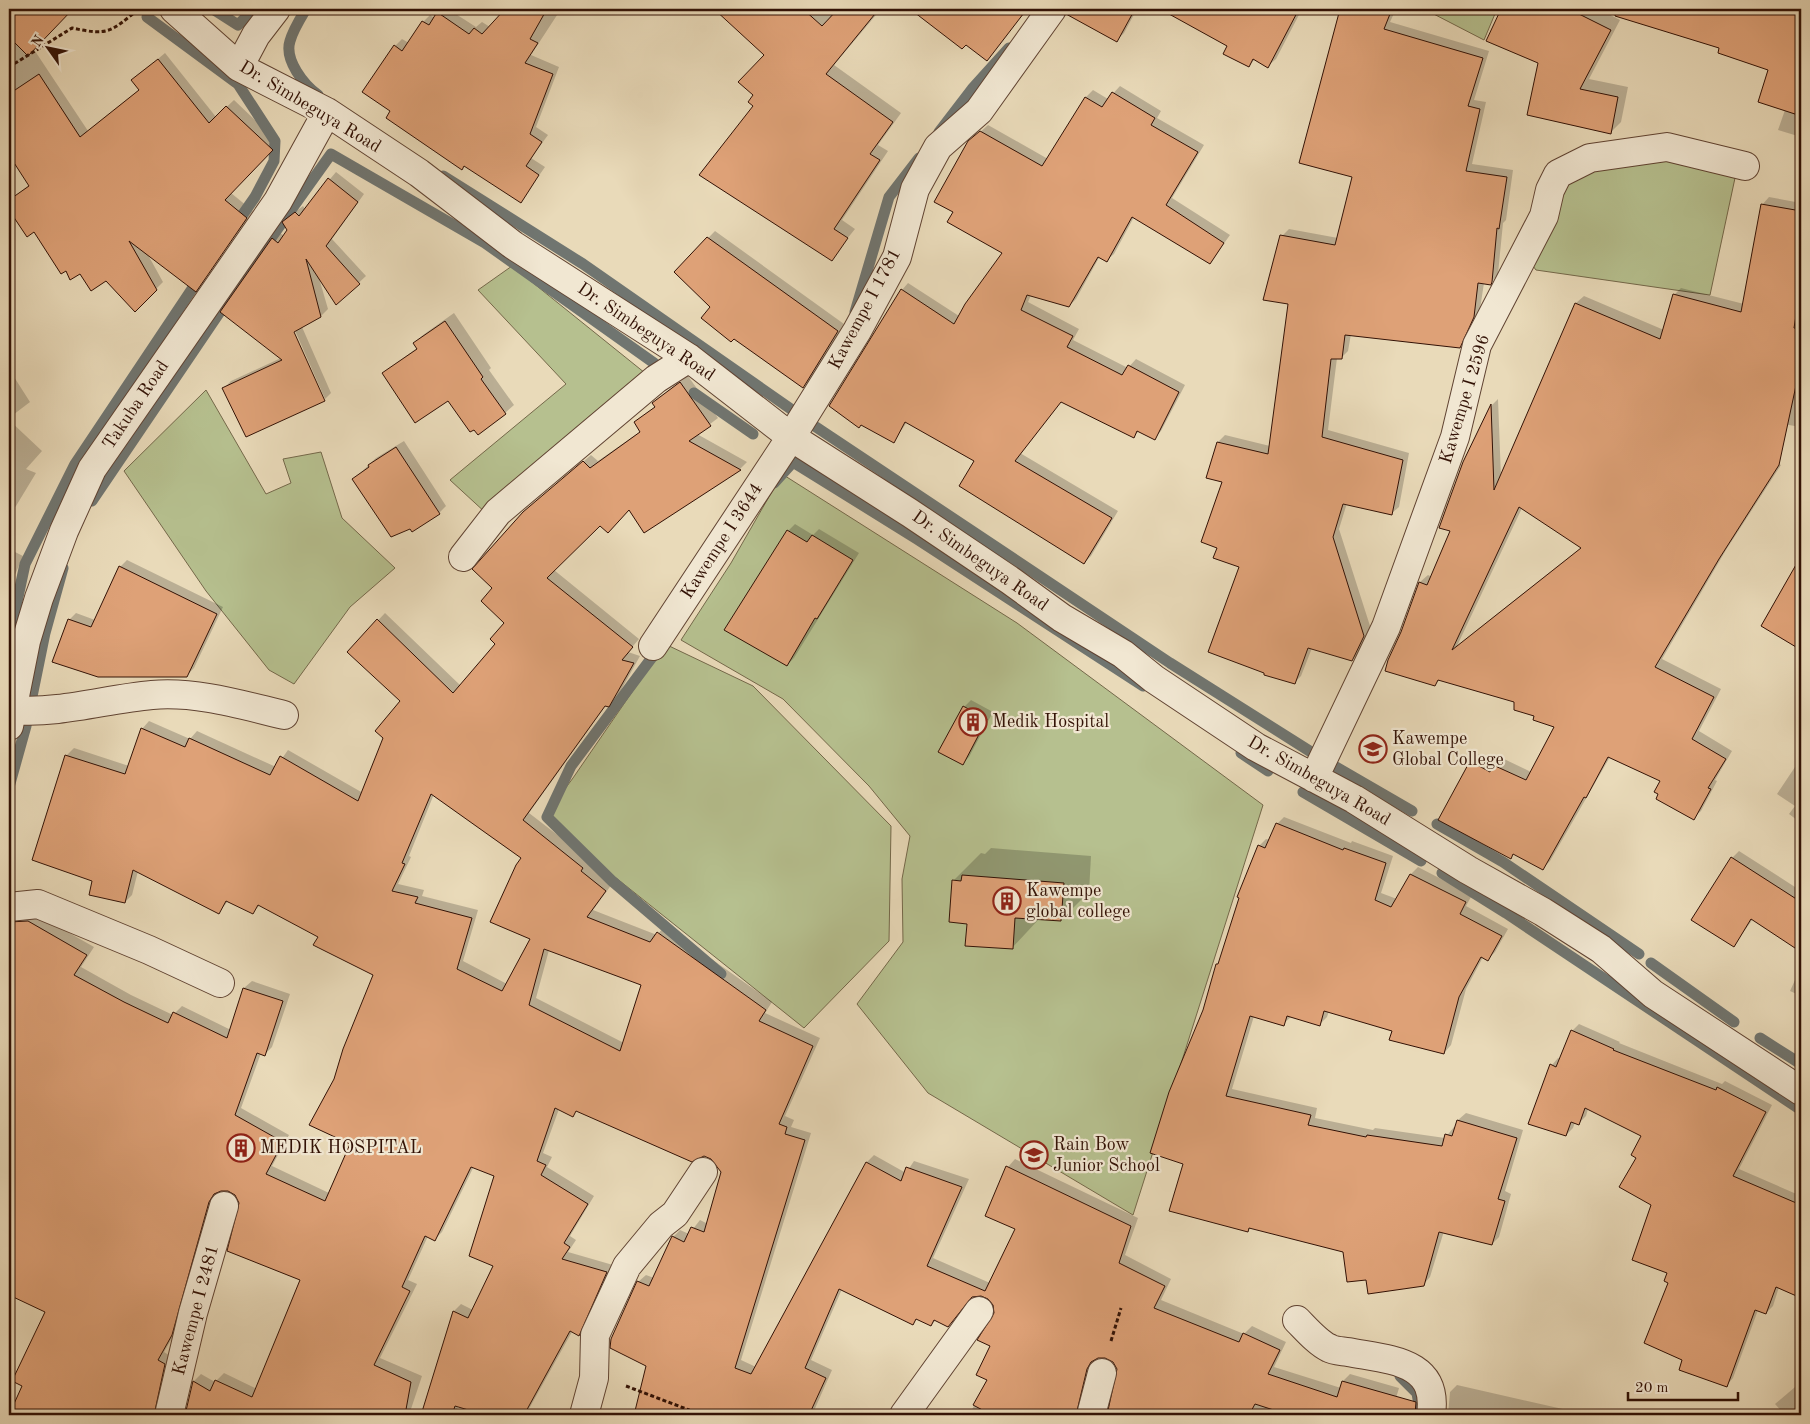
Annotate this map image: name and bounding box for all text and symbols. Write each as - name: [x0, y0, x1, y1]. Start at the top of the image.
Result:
- north arrow: [22, 22, 72, 72]
- text: N: [29, 33, 47, 50]
- street label: Dr. Simbeguya Road: [236, 58, 384, 156]
- street label: Kawempe I 1781: [826, 245, 904, 373]
- street label: Dr. Simbeguya Road: [574, 279, 718, 385]
- street label: Kawempe I 2596: [1437, 332, 1493, 466]
- street label: Takuba Road: [100, 357, 172, 453]
- street label: Kawempe I 3644: [678, 480, 766, 602]
- street label: Dr. Simbeguya Road: [909, 507, 1051, 615]
- building icon: Medik Hospital: [958, 707, 988, 737]
- place label: Medik Hospital: [992, 713, 1109, 731]
- place label: Kawempe Global College: [1392, 730, 1504, 769]
- street label: Dr. Simbeguya Road: [1245, 733, 1393, 829]
- school or university icon: Kawempe Global College: [1358, 734, 1388, 764]
- place label: Kawempe global college: [1026, 882, 1130, 921]
- building icon: Kawempe global college: [992, 886, 1022, 916]
- building icon: MEDIK HOSPITAL: [226, 1133, 256, 1163]
- place label: Rain Bow Junior School: [1053, 1136, 1160, 1175]
- place label: MEDIK HOSPITAL: [260, 1139, 422, 1157]
- school or university icon: Rain Bow Junior School: [1019, 1140, 1049, 1170]
- street label: Kawempe I 2481: [170, 1243, 222, 1377]
- scale bar: [1628, 1369, 1738, 1401]
- text: 20 m: [1635, 1381, 1669, 1396]

